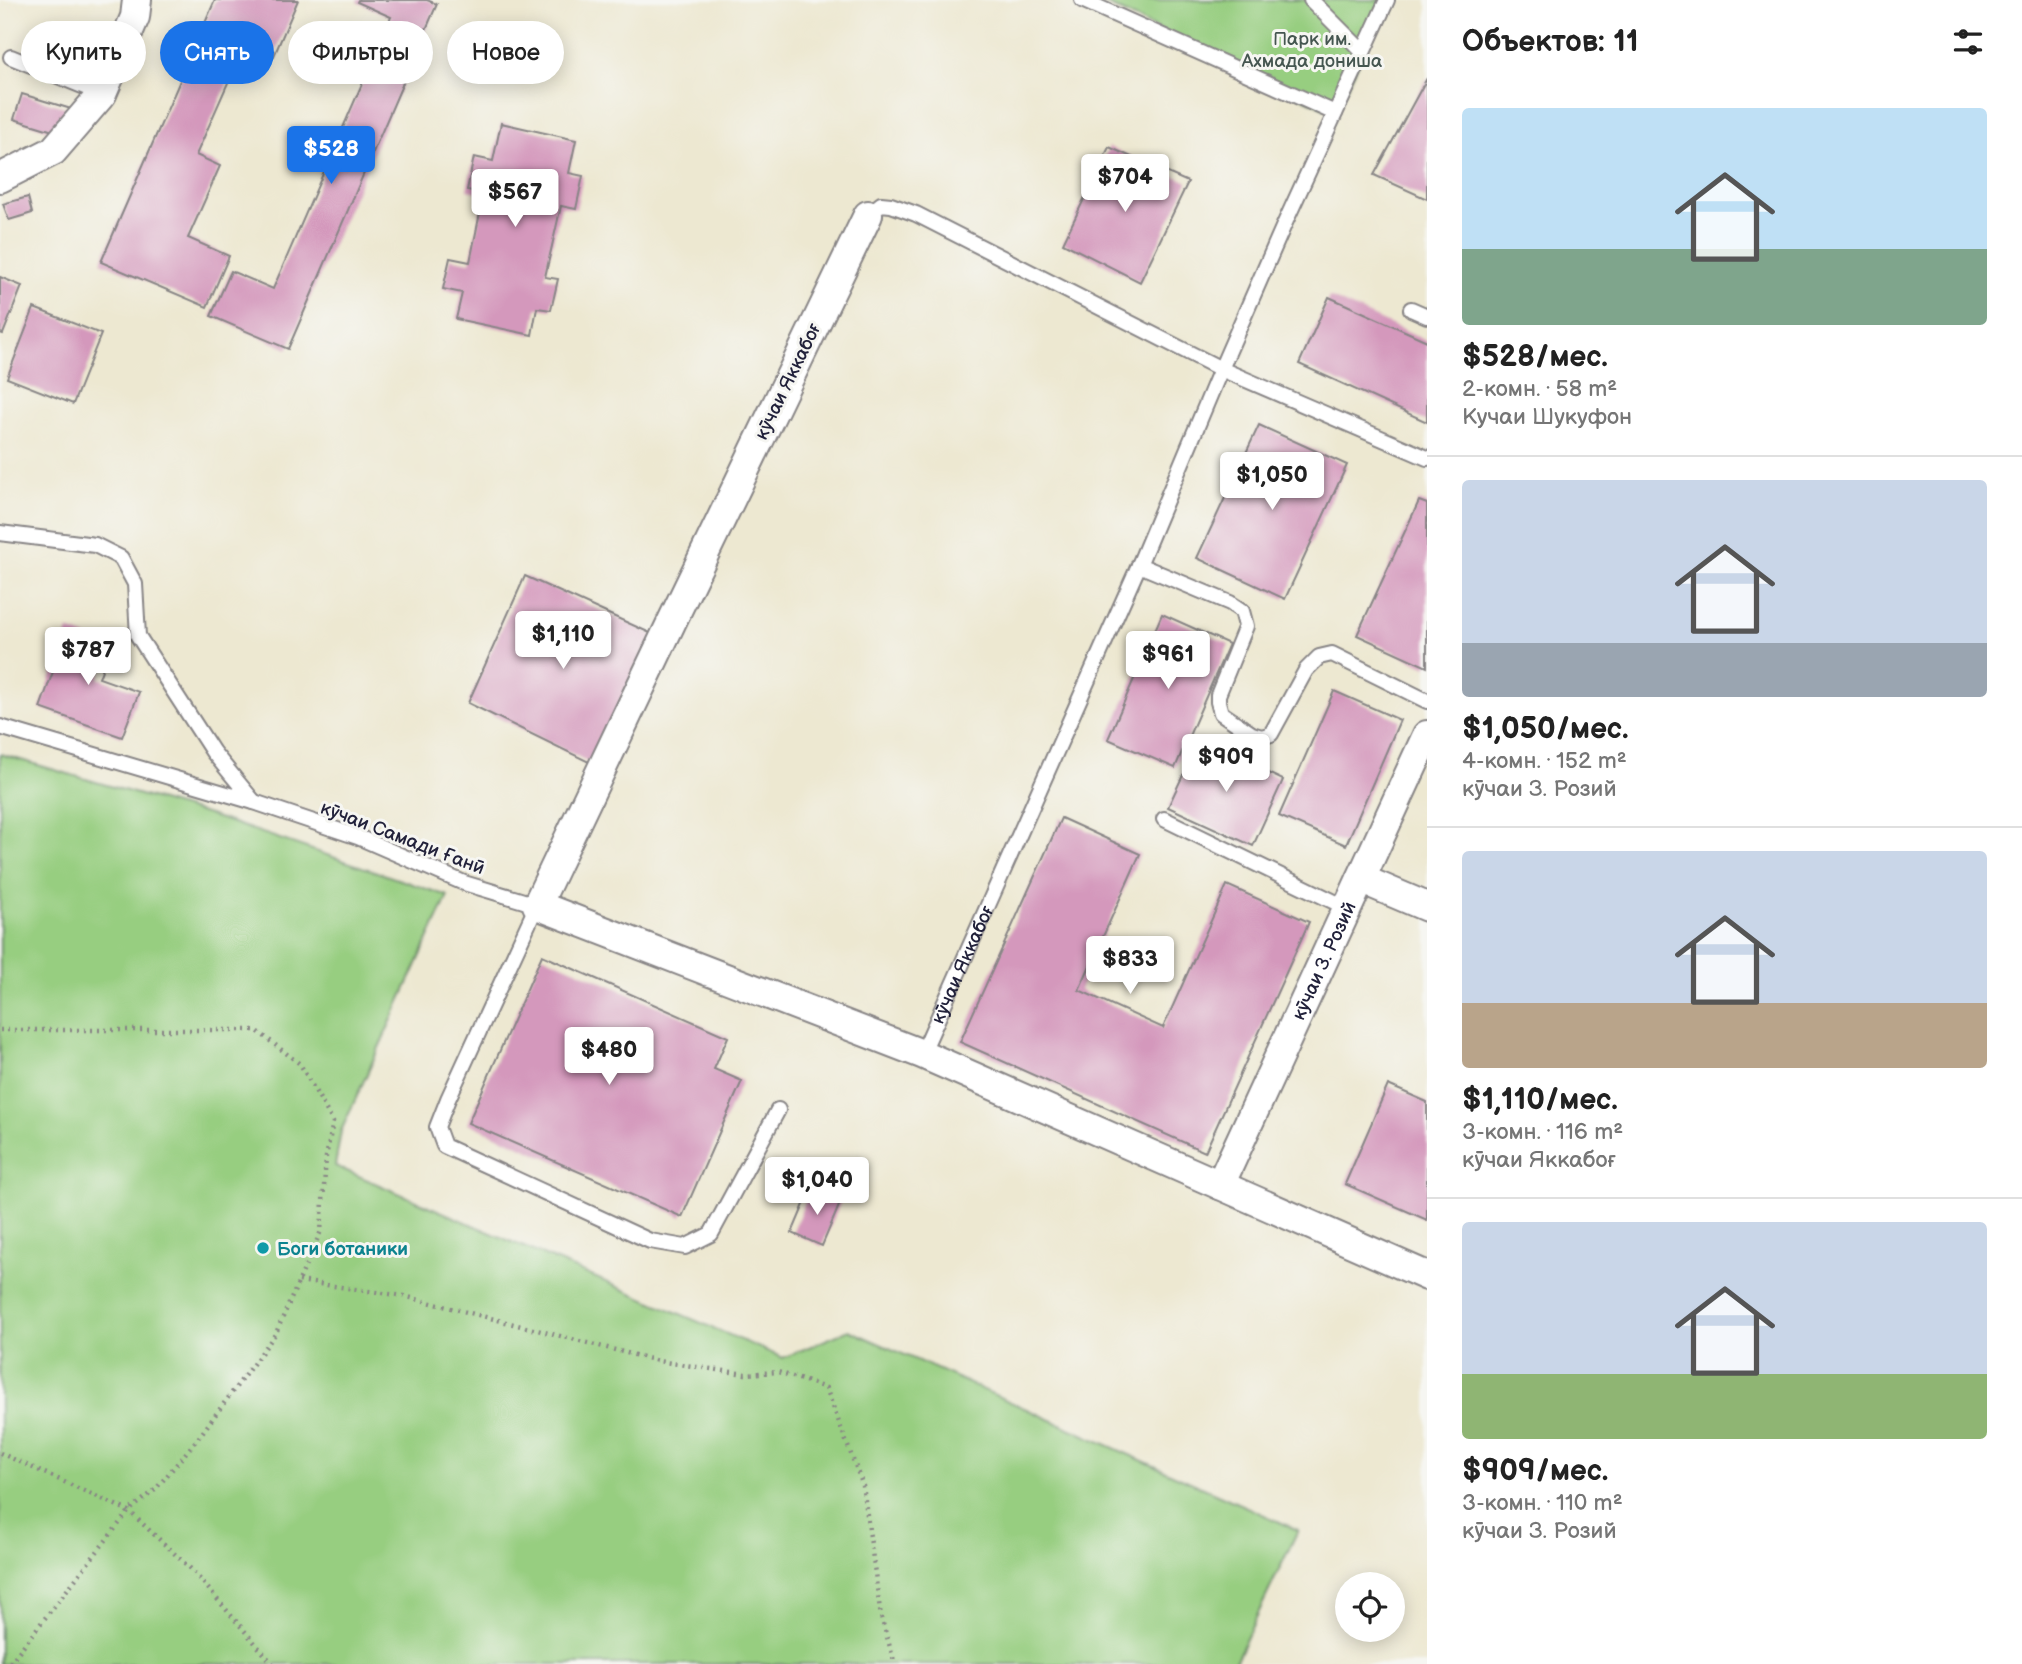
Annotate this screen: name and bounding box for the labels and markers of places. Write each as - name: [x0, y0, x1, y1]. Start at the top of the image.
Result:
- pin: $528: [290, 127, 372, 186]
- pin: $704: [1084, 154, 1166, 214]
- pin: $567: [474, 170, 556, 229]
- pin: $1,050: [1215, 452, 1329, 512]
- pin: $1,110: [506, 612, 620, 671]
- pin: $787: [47, 628, 129, 687]
- pin: $961: [1127, 632, 1209, 691]
- pin: $909: [1185, 734, 1267, 794]
- pin: $833: [1089, 936, 1171, 996]
- pin: $480: [568, 1028, 650, 1087]
- pin: $1,040: [760, 1158, 874, 1217]
- place label: Боги ботаники: [277, 1238, 408, 1261]
- marker: Боги ботаники: [255, 1240, 271, 1256]

